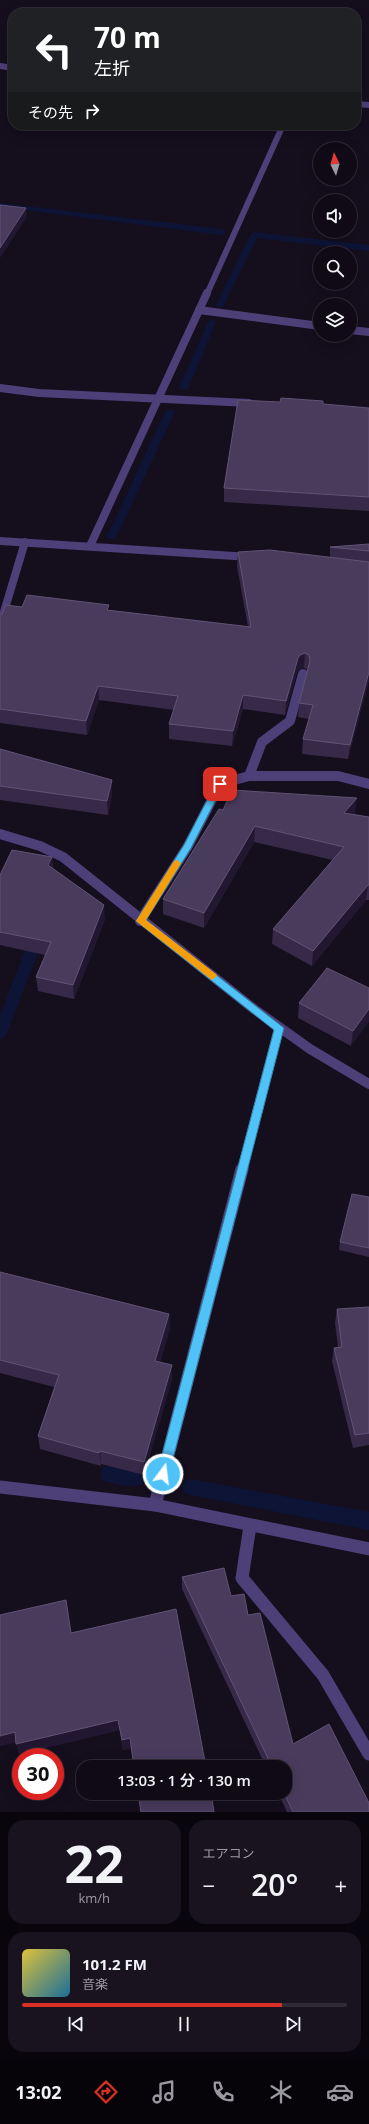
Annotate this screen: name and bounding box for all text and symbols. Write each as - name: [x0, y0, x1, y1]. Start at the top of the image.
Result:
- text: 70 m: [94, 18, 161, 56]
- icon: left: [28, 24, 80, 76]
- text: 左折: [94, 56, 130, 80]
- icon: right: [81, 100, 103, 122]
- text: その先: [28, 102, 73, 122]
- north arrow: [313, 142, 357, 186]
- map controls: [313, 142, 357, 342]
- button: sound: [313, 194, 357, 238]
- button: search: [313, 246, 357, 290]
- button: layers: [313, 298, 357, 342]
- pin: [203, 767, 237, 801]
- icon: arrive: [209, 773, 231, 795]
- position arrow: [142, 1453, 184, 1495]
- speed limit sign: 30: [12, 1748, 64, 1800]
- text: 13:03 · 1 分 · 130 m: [117, 1770, 251, 1790]
- text: 22: [65, 1827, 124, 1898]
- text: エアコン: [203, 1844, 255, 1862]
- text: 20°: [251, 1864, 298, 1905]
- text: −: [203, 1870, 215, 1900]
- text: +: [334, 1870, 347, 1900]
- text: km/h: [78, 1889, 110, 1907]
- text: 101.2 FM: [82, 1954, 147, 1974]
- text: 音楽: [82, 1975, 108, 1993]
- icon: previous: [65, 2013, 87, 2035]
- icon: pause: [173, 2013, 195, 2035]
- icon: next: [282, 2013, 304, 2035]
- icon: directions: [92, 2078, 120, 2106]
- icon: music: [150, 2078, 178, 2106]
- icon: phone: [209, 2078, 237, 2106]
- icon: climate: [267, 2078, 295, 2106]
- icon: car: [326, 2078, 354, 2106]
- text: 13:02: [15, 2080, 62, 2104]

